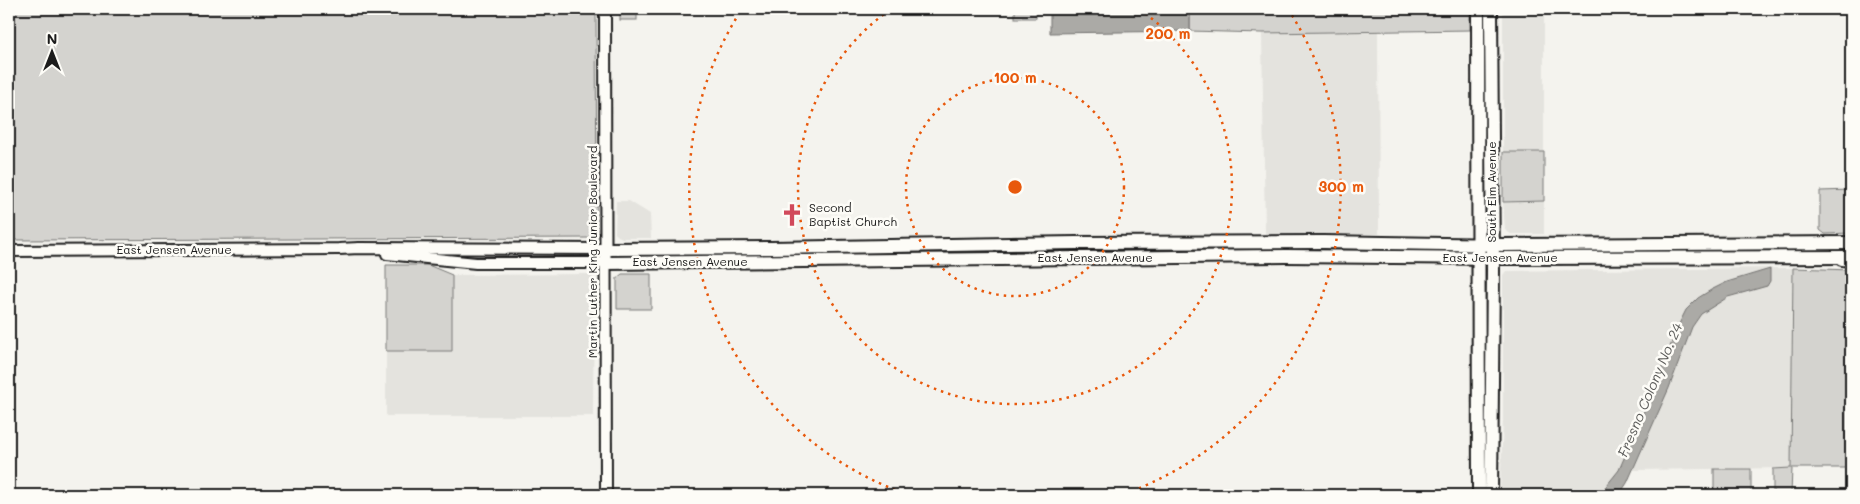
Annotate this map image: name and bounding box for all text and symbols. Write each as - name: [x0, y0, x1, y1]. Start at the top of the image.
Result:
- text: 200 m: [1146, 23, 1191, 43]
- north arrow: [28, 28, 78, 78]
- text: N: [47, 29, 57, 48]
- text: 100 m: [993, 67, 1037, 87]
- street label: South Elm Avenue: [1483, 141, 1499, 243]
- street label: Martin Luther King Junior Boulevard: [584, 145, 600, 358]
- text: 300 m: [1318, 176, 1364, 196]
- centre of rings: [1006, 178, 1024, 196]
- place label: Second Baptist Church: [809, 199, 897, 229]
- church icon: Second Baptist Church: [779, 202, 805, 228]
- street label: East Jensen Avenue: [116, 241, 232, 257]
- street label: East Jensen Avenue: [1037, 249, 1153, 265]
- street label: East Jensen Avenue: [1442, 249, 1558, 265]
- street label: East Jensen Avenue: [632, 253, 748, 269]
- water label: Fresno Colony No. 24: [1613, 319, 1687, 460]

